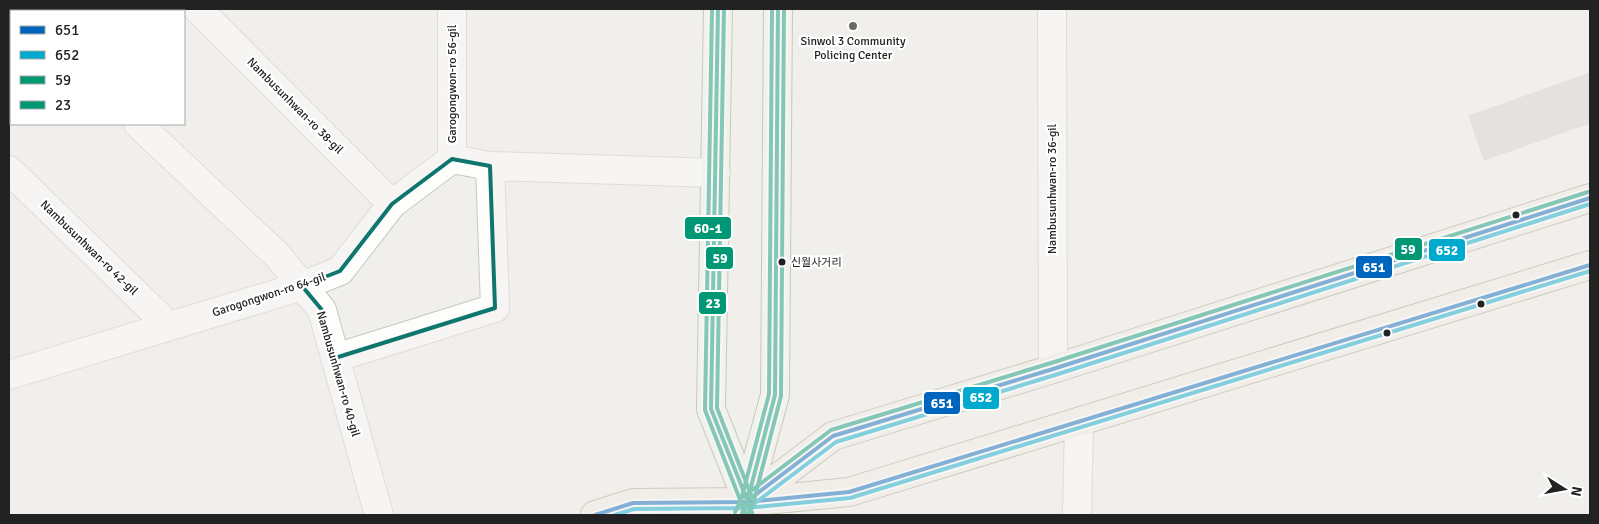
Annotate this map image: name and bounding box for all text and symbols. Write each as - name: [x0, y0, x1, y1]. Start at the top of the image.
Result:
- legend: [10, 10, 185, 125]
- marker: Sinwol 3 Community Policing Center: [847, 20, 859, 32]
- text: 651: [55, 21, 79, 39]
- street label: Garogongwon-ro 56-gil: [445, 24, 460, 143]
- place label: Sinwol 3 Community Policing Center: [800, 34, 906, 63]
- text: 652: [55, 46, 79, 64]
- street label: Nambusunhwan-ro 38-gil: [244, 55, 347, 158]
- text: 59: [55, 71, 71, 89]
- text: 23: [55, 96, 71, 114]
- street label: Nambusunhwan-ro 36-gil: [1045, 123, 1060, 254]
- street label: Nambusunhwan-ro 42-gil: [37, 197, 141, 299]
- unlabelled marker: [1511, 210, 1521, 220]
- line badge: 60-1: [684, 216, 732, 240]
- text: 60-1: [694, 220, 722, 237]
- line badge: 59: [1394, 237, 1423, 261]
- line badge: 652: [1428, 238, 1466, 262]
- text: 59: [1400, 241, 1416, 258]
- text: 652: [1436, 242, 1458, 259]
- line badge: 59: [705, 246, 734, 270]
- text: 59: [712, 250, 728, 267]
- line badge: 651: [1355, 255, 1393, 279]
- place label: 신월사거리: [791, 256, 842, 269]
- marker: 신월사거리: [777, 257, 787, 267]
- text: 651: [1363, 259, 1386, 276]
- street label: Garogongwon-ro 64-gil: [210, 269, 328, 320]
- line badge: 23: [698, 291, 727, 315]
- text: 23: [705, 295, 721, 312]
- unlabelled marker: [1476, 299, 1486, 309]
- street label: Nambusunhwan-ro 40-gil: [313, 309, 363, 439]
- unlabelled marker: [1382, 328, 1392, 338]
- line badge: 652: [962, 386, 1000, 410]
- text: 652: [970, 389, 992, 406]
- line badge: 651: [923, 391, 961, 415]
- text: 651: [931, 395, 954, 412]
- north arrow: [1539, 464, 1589, 514]
- text: N: [1567, 485, 1586, 498]

